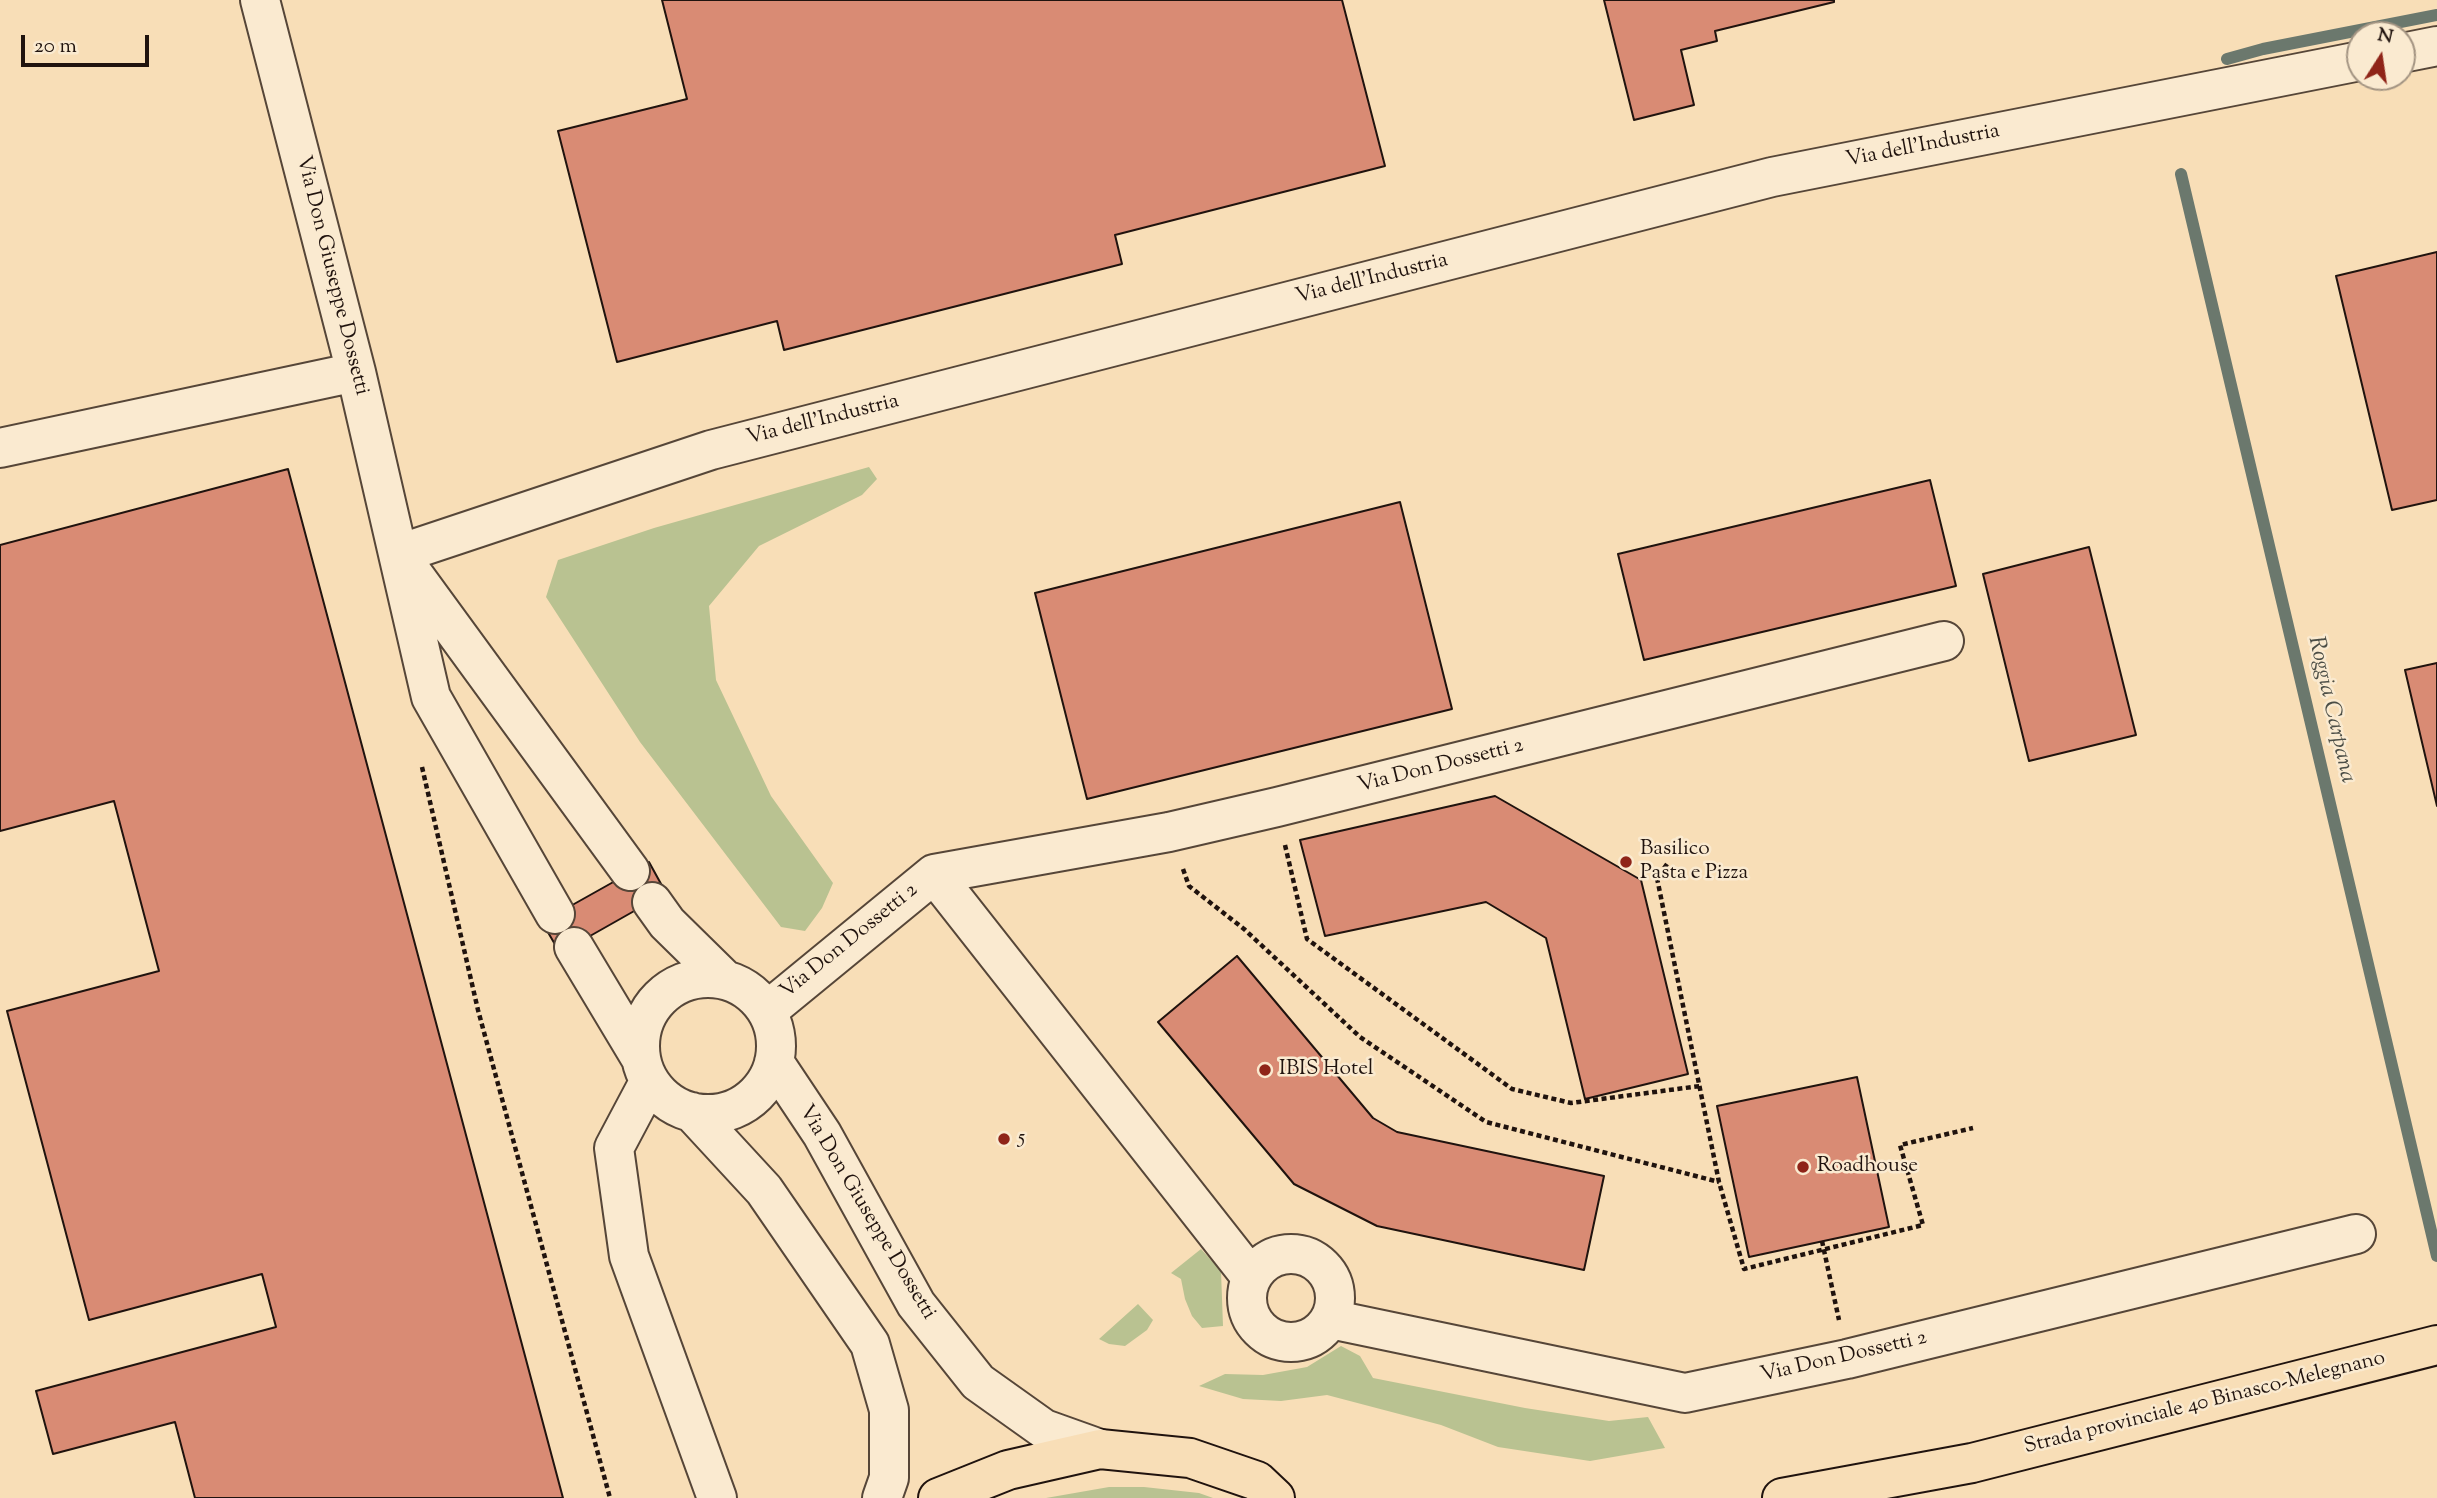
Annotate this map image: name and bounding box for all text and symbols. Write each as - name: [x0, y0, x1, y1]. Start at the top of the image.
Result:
- scale bar: [24, 21, 152, 65]
- north arrow: [2346, 21, 2416, 91]
- text: N: [2375, 22, 2395, 52]
- text: 20 m: [34, 32, 77, 62]
- street label: Via dell’Industria: [1844, 120, 2002, 174]
- street label: Via Don Giuseppe Dossetti: [289, 154, 373, 398]
- street label: Via dell’Industria: [1293, 249, 1451, 311]
- street label: Via dell’Industria: [744, 390, 902, 452]
- water label: Roggia Carpana: [2300, 634, 2360, 786]
- street label: Via Don Dossetti 2: [1356, 734, 1526, 800]
- place label: Basilico Pasta e Pizza: [1640, 837, 1748, 887]
- marker: Basilico Pasta e Pizza: [1618, 854, 1634, 870]
- street label: Via Don Dossetti 2: [776, 879, 924, 1005]
- place label: IBIS Hotel: [1279, 1057, 1374, 1083]
- marker: IBIS Hotel: [1257, 1062, 1273, 1078]
- street label: Via Don Giuseppe Dossetti: [792, 1101, 940, 1325]
- place label: 5: [1018, 1126, 1025, 1152]
- marker: 5: [996, 1131, 1012, 1147]
- place label: Roadhouse: [1817, 1154, 1918, 1180]
- marker: Roadhouse: [1795, 1159, 1811, 1175]
- street label: Via Don Dossetti 2: [1758, 1327, 1930, 1389]
- street label: Strada provinciale 40 Binasco-Melegnano: [2022, 1347, 2388, 1461]

